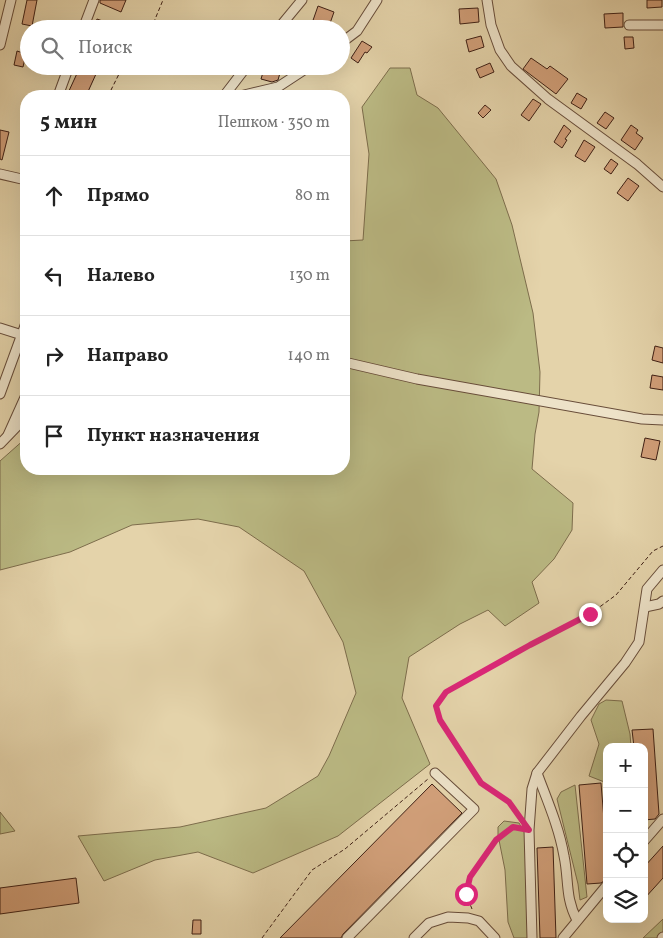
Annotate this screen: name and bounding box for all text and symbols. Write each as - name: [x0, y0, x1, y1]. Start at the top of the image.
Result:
- search box: [20, 20, 350, 75]
- icon: search: [38, 34, 66, 62]
- text: Поиск: [78, 35, 132, 61]
- text: 5 мин: [40, 108, 97, 137]
- text: Пешком · 350 m: [218, 112, 330, 134]
- icon: ahead: [40, 182, 68, 210]
- text: Прямо: [87, 183, 149, 209]
- text: 80 m: [295, 185, 330, 207]
- icon: left: [40, 262, 68, 290]
- text: Налево: [87, 263, 155, 289]
- text: 130 m: [289, 265, 330, 287]
- icon: right: [40, 342, 68, 370]
- text: Направо: [87, 343, 169, 369]
- text: 140 m: [288, 345, 330, 367]
- icon: arrive: [40, 422, 68, 450]
- text: Пункт назначения: [87, 423, 260, 449]
- route end: [579, 603, 602, 626]
- map controls: [603, 743, 648, 923]
- button: +: [603, 743, 648, 788]
- button: −: [603, 788, 648, 833]
- button: locate: [603, 833, 648, 878]
- button: layers: [603, 878, 648, 923]
- route start: [455, 883, 478, 906]

